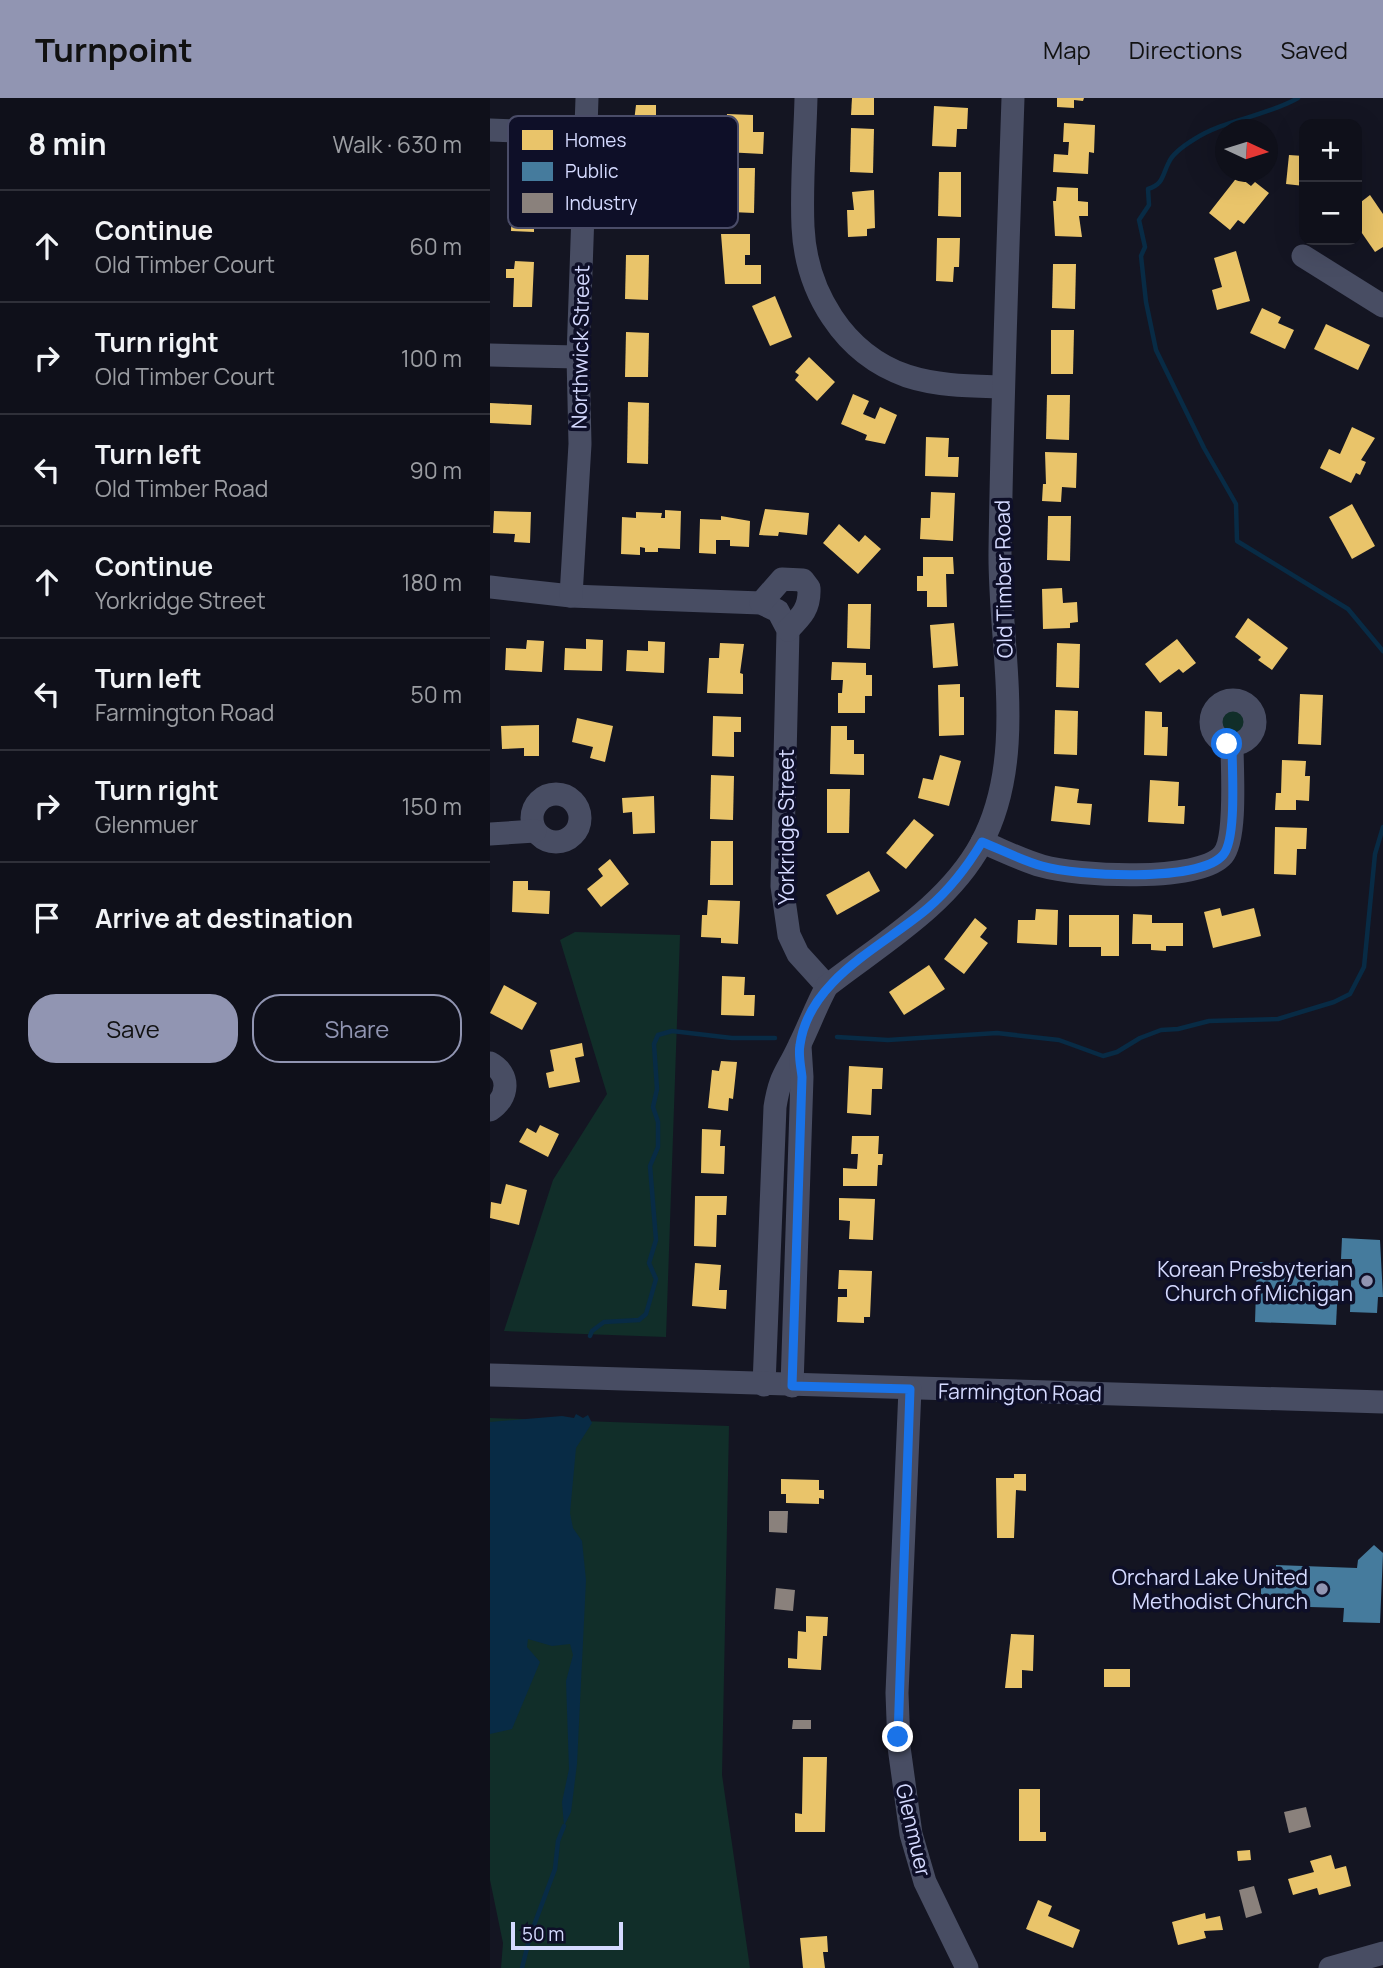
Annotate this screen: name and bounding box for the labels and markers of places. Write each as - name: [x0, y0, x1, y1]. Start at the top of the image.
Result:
- place label: Korean Presbyterian Church of Michigan: [1157, 1255, 1353, 1307]
- marker: Korean Presbyterian Church of Michigan: [1359, 1273, 1375, 1289]
- place label: Orchard Lake United Methodist Church: [1112, 1563, 1308, 1615]
- marker: Orchard Lake United Methodist Church: [1314, 1581, 1330, 1597]

